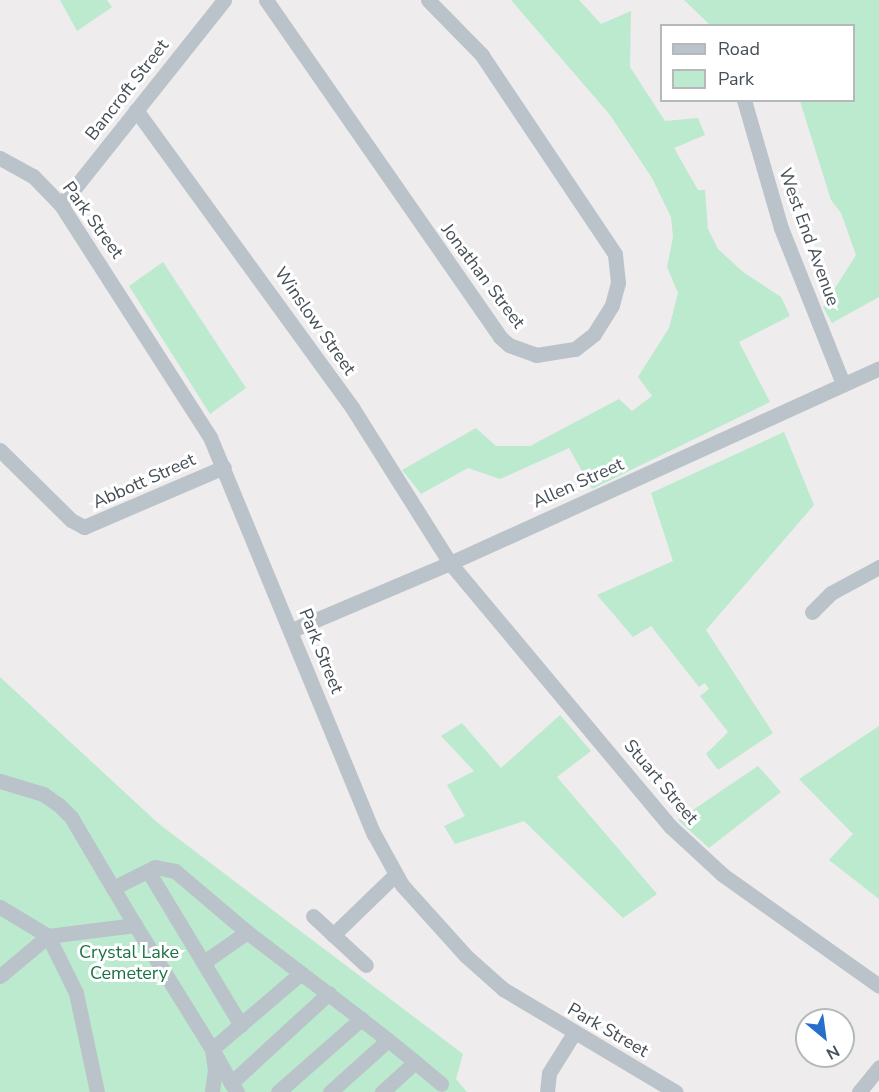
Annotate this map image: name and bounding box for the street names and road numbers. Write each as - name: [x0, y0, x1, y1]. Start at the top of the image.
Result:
- street label: Bancroft Street: [81, 35, 173, 145]
- street label: West End Avenue: [774, 165, 844, 309]
- street label: Park Street: [58, 177, 128, 263]
- street label: Jonathan Street: [437, 219, 529, 333]
- street label: Winslow Street: [270, 263, 360, 379]
- street label: Abbott Street: [89, 449, 199, 513]
- street label: Allen Street: [529, 453, 627, 513]
- street label: Park Street: [294, 605, 348, 697]
- street label: Stuart Street: [619, 735, 703, 829]
- street label: Park Street: [564, 998, 652, 1062]

